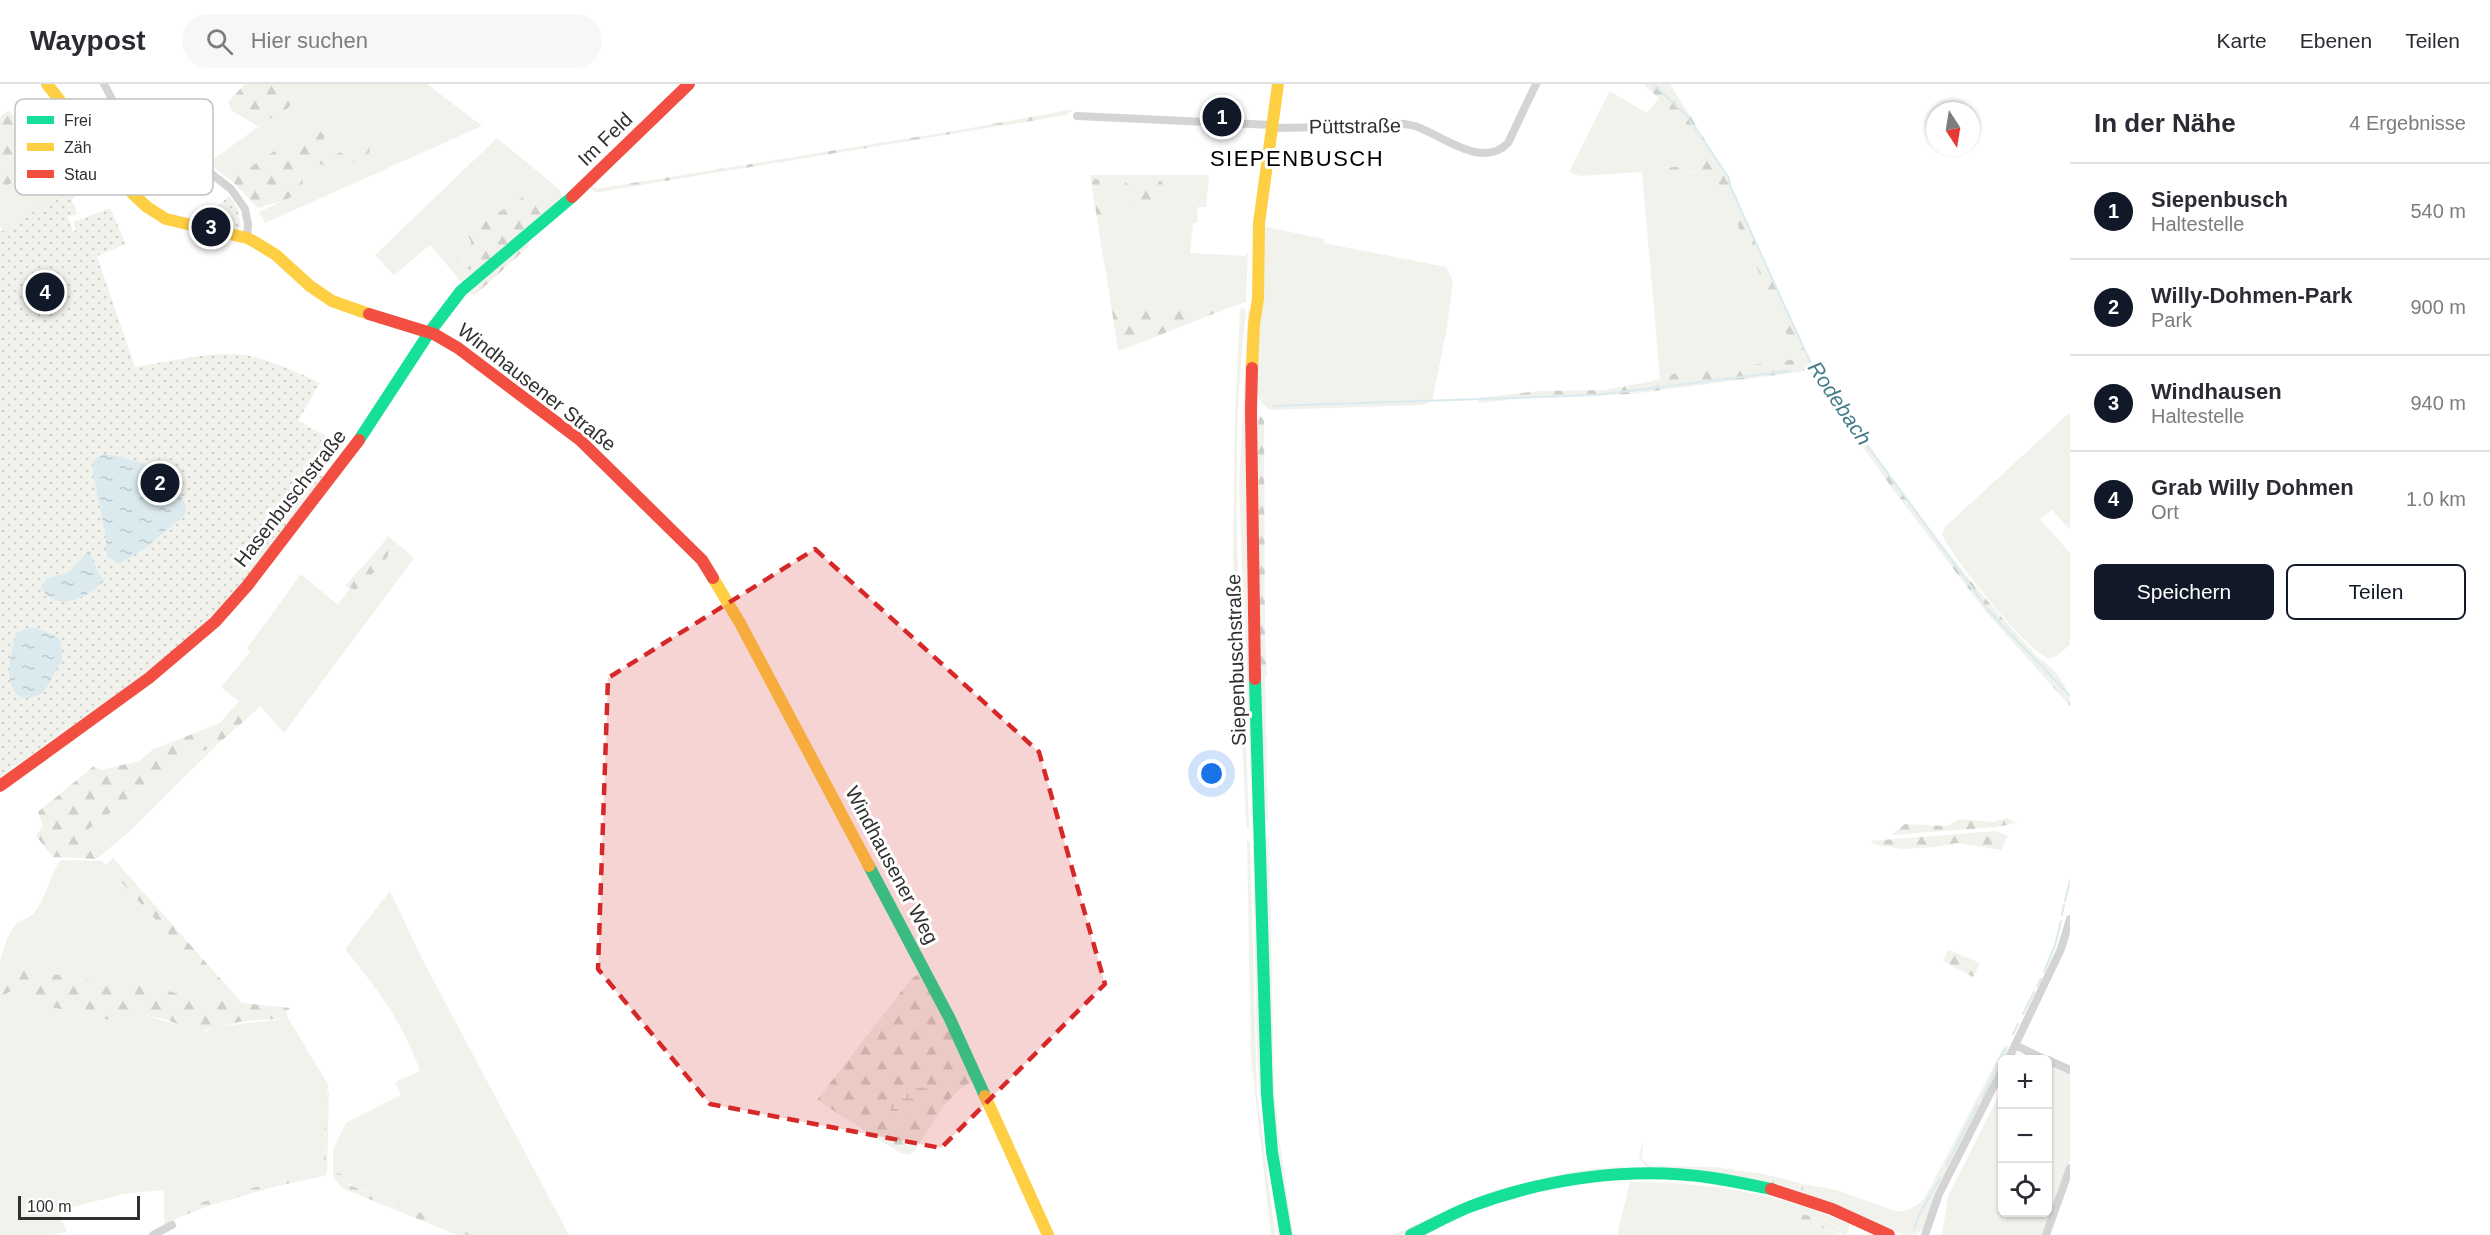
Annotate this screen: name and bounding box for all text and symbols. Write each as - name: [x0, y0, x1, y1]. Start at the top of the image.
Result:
- search box: [182, 14, 602, 68]
- text: Waypost: [30, 25, 146, 56]
- icon: search: [203, 25, 236, 58]
- text: Hier suchen: [251, 28, 368, 53]
- text: Karte: [2217, 29, 2267, 52]
- text: Ebenen: [2300, 29, 2372, 52]
- text: Teilen: [2405, 29, 2460, 52]
- pin: 1: [1202, 94, 1242, 140]
- legend: [15, 99, 213, 195]
- north arrow: [1926, 102, 1980, 156]
- street label: Im Feld: [573, 108, 637, 170]
- text: In der Nähe: [2094, 108, 2236, 138]
- text: Frei: [64, 112, 92, 129]
- text: 4 Ergebnisse: [2349, 112, 2466, 134]
- street label: Püttstraße: [1309, 114, 1401, 138]
- text: Zäh: [64, 139, 92, 156]
- district label: SIEPENBUSCH: [1210, 146, 1384, 171]
- text: Stau: [64, 166, 97, 183]
- text: Siepenbusch: [2151, 187, 2288, 212]
- text: 1: [2108, 200, 2119, 222]
- text: 540 m: [2410, 200, 2466, 222]
- pin: 3: [192, 204, 230, 250]
- text: Haltestelle: [2151, 213, 2244, 235]
- pin: 4: [26, 270, 64, 314]
- text: Willy-Dohmen-Park: [2151, 283, 2353, 308]
- text: 2: [2108, 296, 2119, 318]
- text: 900 m: [2410, 296, 2466, 318]
- text: Park: [2151, 309, 2192, 331]
- street label: Windhausener Straße: [454, 318, 620, 456]
- water label: Rodebach: [1804, 357, 1876, 449]
- text: Windhausen: [2151, 379, 2282, 404]
- text: 3: [2108, 392, 2119, 414]
- text: 940 m: [2410, 392, 2466, 414]
- text: Haltestelle: [2151, 405, 2244, 427]
- street label: Hasenbuschstraße: [230, 425, 350, 571]
- pin: 2: [140, 460, 180, 506]
- text: Grab Willy Dohmen: [2151, 475, 2354, 500]
- text: 4: [2108, 488, 2119, 510]
- text: 1.0 km: [2406, 488, 2466, 510]
- text: Ort: [2151, 501, 2179, 523]
- button: Speichern: [2094, 564, 2274, 620]
- button: Teilen: [2286, 564, 2466, 620]
- street label: Siepenbuschstraße: [1222, 574, 1250, 746]
- your location: [1197, 759, 1226, 788]
- street label: Windhausener Weg: [841, 782, 943, 948]
- map controls: [1998, 1055, 2052, 1217]
- button: +: [1998, 1055, 2052, 1109]
- button: −: [1998, 1109, 2052, 1163]
- button: locate: [1998, 1163, 2052, 1217]
- scale bar: [18, 1193, 140, 1220]
- text: 100 m: [27, 1198, 71, 1215]

